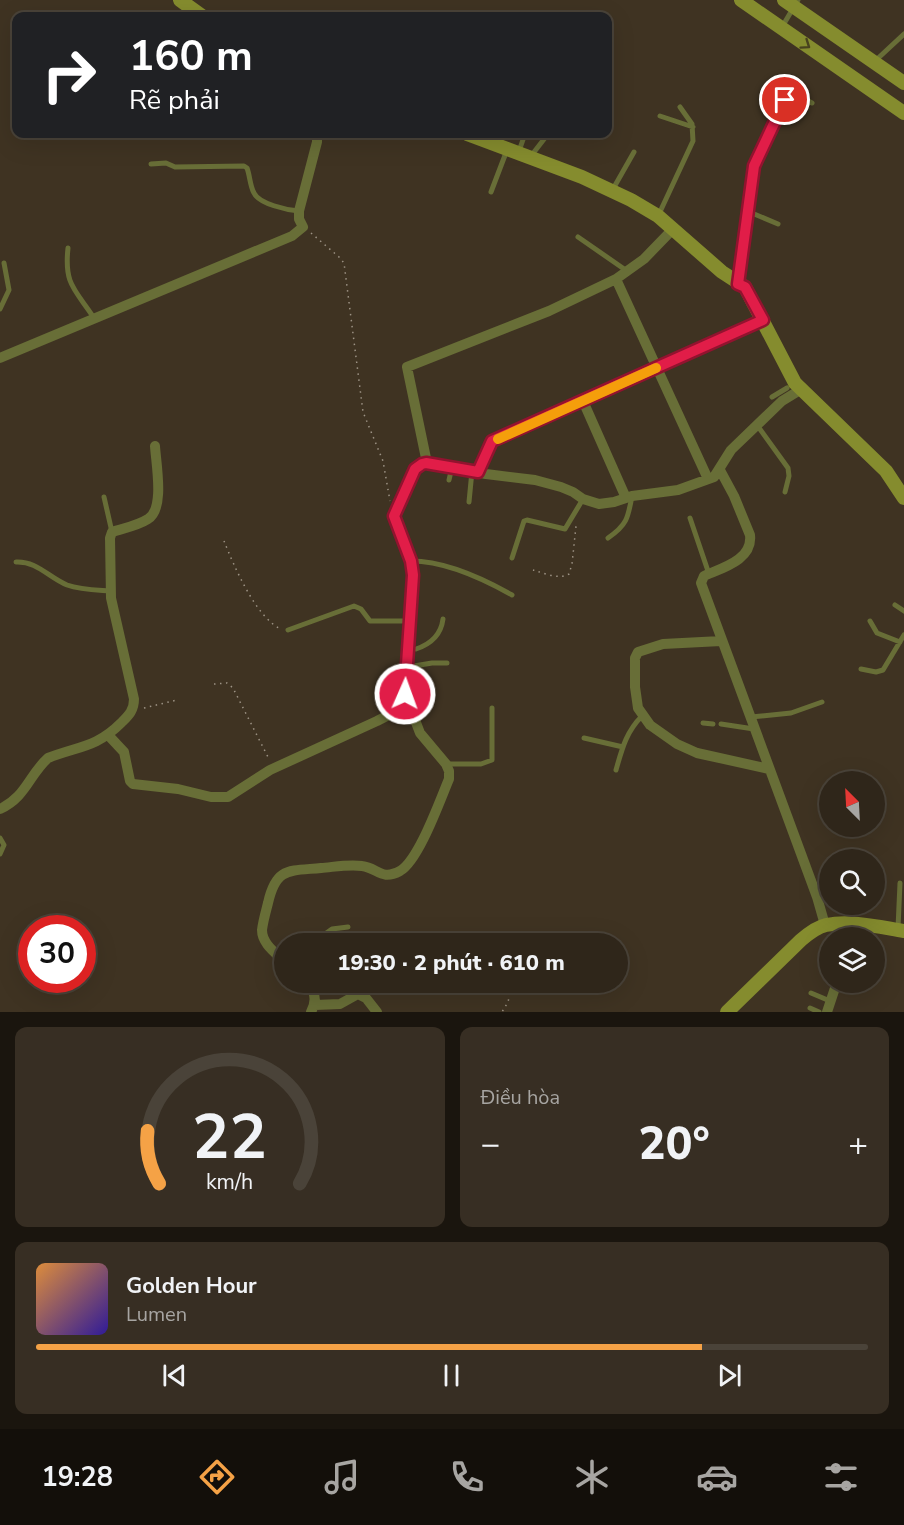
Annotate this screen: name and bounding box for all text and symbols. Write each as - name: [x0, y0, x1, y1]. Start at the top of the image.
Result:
- text: 160 m: [129, 28, 253, 85]
- icon: right: [30, 36, 108, 114]
- one-way arrow: [800, 38, 811, 49]
- pin: [759, 74, 810, 125]
- text: Rẽ phải: [129, 82, 220, 119]
- icon: arrive: [768, 83, 801, 116]
- position arrow: [373, 662, 437, 726]
- north arrow: [819, 771, 885, 837]
- map controls: [819, 771, 885, 993]
- button: search: [819, 849, 885, 915]
- speed limit sign: 30: [18, 915, 96, 993]
- button: layers: [819, 927, 885, 993]
- text: 19:30 · 2 phút · 610 m: [337, 948, 565, 978]
- text: Điều hòa: [481, 1084, 560, 1111]
- text: 22: [192, 1095, 267, 1180]
- text: 20°: [639, 1114, 710, 1175]
- text: −: [481, 1122, 500, 1167]
- text: +: [848, 1122, 868, 1167]
- text: km/h: [206, 1167, 253, 1197]
- text: Golden Hour: [126, 1271, 257, 1301]
- text: Lumen: [126, 1301, 187, 1328]
- icon: previous: [158, 1359, 191, 1392]
- icon: pause: [435, 1359, 468, 1392]
- icon: next: [713, 1359, 746, 1392]
- icon: directions: [196, 1456, 238, 1498]
- icon: music: [321, 1456, 363, 1498]
- icon: phone: [446, 1456, 488, 1498]
- icon: climate: [571, 1456, 613, 1498]
- icon: car: [696, 1456, 738, 1498]
- icon: filters: [820, 1456, 862, 1498]
- text: 19:28: [41, 1459, 113, 1496]

